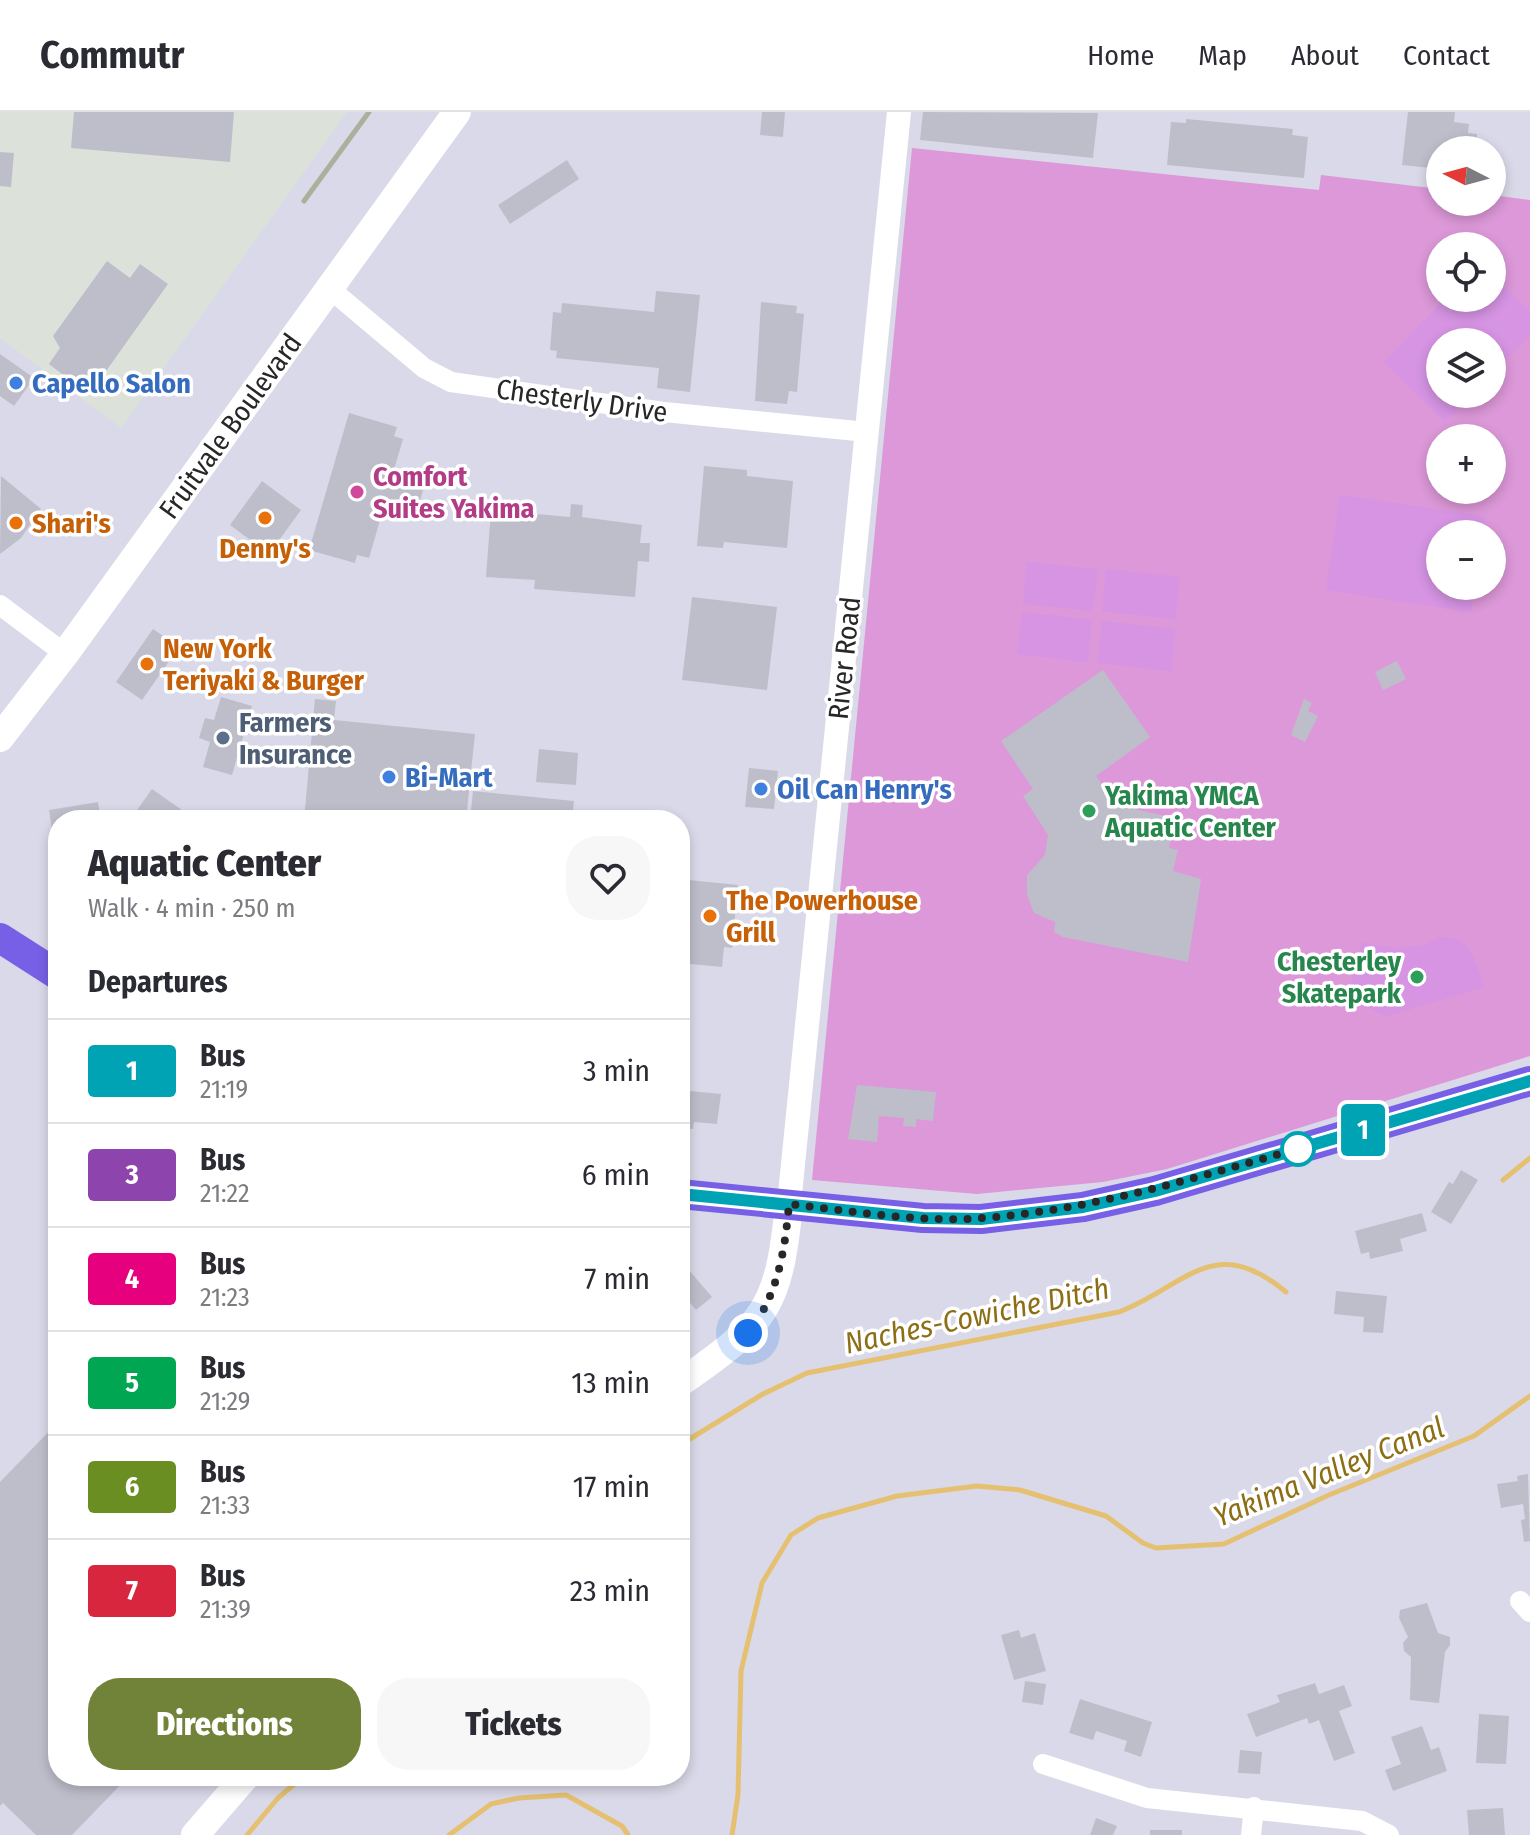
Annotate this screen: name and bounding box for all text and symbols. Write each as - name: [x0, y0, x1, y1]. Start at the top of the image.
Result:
- text: Commutr: [40, 32, 184, 78]
- text: Home: [1087, 39, 1154, 72]
- text: Map: [1198, 39, 1247, 72]
- text: About: [1291, 39, 1359, 72]
- text: Contact: [1403, 39, 1490, 72]
- north arrow: [1426, 136, 1506, 216]
- map controls: [1426, 136, 1506, 600]
- button: locate: [1426, 232, 1506, 312]
- street label: Fruitvale Boulevard: [152, 327, 309, 525]
- button: layers: [1426, 328, 1506, 408]
- place label: Capello Salon: [32, 367, 191, 400]
- street label: Chesterly Drive: [494, 372, 670, 429]
- marker: Capello Salon: [7, 374, 25, 392]
- button: +: [1426, 424, 1506, 504]
- place label: Comfort Suites Yakima: [373, 460, 535, 525]
- marker: Comfort Suites Yakima: [348, 483, 366, 501]
- place label: Shari's: [32, 507, 111, 540]
- marker: Denny's: [256, 509, 274, 527]
- marker: Shari's: [7, 514, 25, 532]
- button: −: [1426, 520, 1506, 600]
- place label: Denny's: [219, 532, 311, 565]
- street label: River Road: [822, 595, 867, 721]
- place label: New York Teriyaki & Burger: [163, 632, 365, 697]
- marker: New York Teriyaki & Burger: [138, 655, 156, 673]
- place label: Farmers Insurance: [239, 706, 352, 771]
- marker: Farmers Insurance: [214, 729, 232, 747]
- place label: Bi-Mart: [405, 761, 494, 794]
- marker: Bi-Mart: [380, 768, 398, 786]
- place label: Oil Can Henry's: [777, 773, 952, 806]
- place label: Yakima YMCA Aquatic Center: [1104, 779, 1277, 844]
- marker: Oil Can Henry's: [752, 780, 770, 798]
- marker: Yakima YMCA Aquatic Center: [1080, 802, 1098, 820]
- button: heart: [566, 836, 650, 920]
- text: Aquatic Center: [88, 840, 321, 886]
- place label: The Powerhouse Grill: [726, 884, 918, 949]
- text: Walk · 4 min · 250 m: [88, 893, 296, 924]
- marker: The Powerhouse Grill: [701, 907, 719, 925]
- place label: Chesterley Skatepark: [1277, 945, 1402, 1010]
- text: Departures: [88, 964, 228, 1000]
- marker: Chesterley Skatepark: [1408, 968, 1426, 986]
- text: Bus: [200, 1038, 245, 1074]
- text: 3 min: [583, 1053, 650, 1089]
- text: 1: [126, 1054, 138, 1087]
- text: 21:19: [200, 1074, 248, 1105]
- line badge: 1: [1337, 1104, 1389, 1156]
- text: 1: [1357, 1113, 1369, 1146]
- unlabelled marker: [1281, 1132, 1315, 1166]
- text: Bus: [200, 1142, 245, 1178]
- text: 6 min: [582, 1157, 650, 1193]
- text: 3: [125, 1158, 139, 1191]
- text: 21:22: [200, 1178, 249, 1209]
- text: Bus: [200, 1246, 245, 1282]
- text: 7 min: [584, 1261, 650, 1297]
- text: 4: [125, 1262, 139, 1295]
- water label: Naches-Cowiche Ditch: [841, 1270, 1113, 1362]
- text: 21:23: [200, 1282, 250, 1313]
- your location: [728, 1313, 768, 1353]
- text: Bus: [200, 1350, 245, 1386]
- text: 13 min: [571, 1365, 650, 1401]
- text: 5: [125, 1366, 139, 1399]
- text: 21:29: [200, 1386, 250, 1417]
- water label: Yakima Valley Canal: [1208, 1409, 1450, 1535]
- text: Bus: [200, 1454, 245, 1490]
- text: 17 min: [573, 1469, 650, 1505]
- text: 6: [125, 1470, 139, 1503]
- text: 21:33: [200, 1490, 250, 1521]
- text: Bus: [200, 1558, 245, 1594]
- text: 23 min: [570, 1573, 650, 1609]
- text: 7: [126, 1574, 138, 1607]
- text: 21:39: [200, 1594, 251, 1625]
- button: Directions: [88, 1678, 361, 1770]
- button: Tickets: [377, 1678, 650, 1770]

